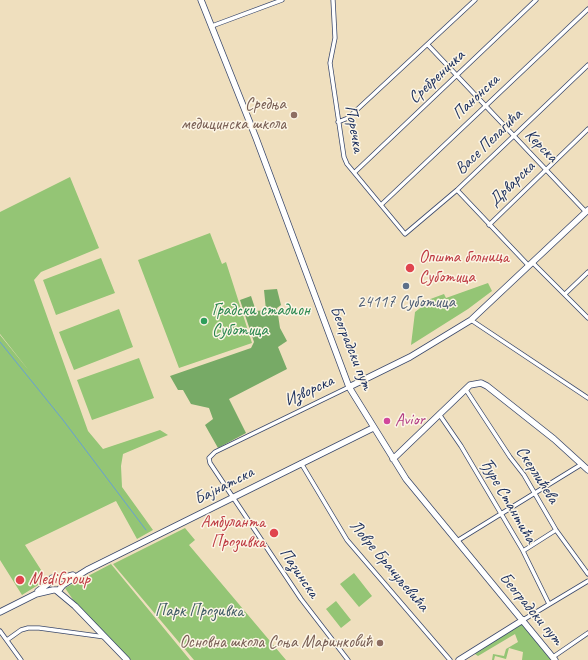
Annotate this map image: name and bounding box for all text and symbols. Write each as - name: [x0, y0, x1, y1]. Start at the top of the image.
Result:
- street label: Сребреничка: [405, 46, 469, 108]
- street label: Панонска: [448, 70, 504, 124]
- place label: Средња медицинска школа: [181, 95, 286, 135]
- street label: Поречка: [340, 104, 368, 154]
- street label: Васе Пелагића: [451, 105, 527, 179]
- marker: Средња медицинска школа: [289, 110, 299, 120]
- street label: Керска: [520, 125, 562, 167]
- street label: Дрварска: [485, 157, 539, 211]
- place label: Општа болница Суботица: [419, 248, 509, 288]
- marker: Општа болница Суботица: [404, 262, 416, 274]
- marker: 24117 Суботица: [401, 281, 411, 291]
- place label: 24117 Суботица: [357, 293, 455, 313]
- place label: Градски стадион Суботица: [212, 301, 310, 341]
- street label: Београдски пут: [325, 303, 377, 393]
- marker: Градски стадион Суботица: [199, 316, 209, 326]
- street label: Изворска: [281, 371, 337, 411]
- place label: Avior: [395, 411, 425, 431]
- marker: Avior: [382, 416, 392, 426]
- street label: Скерлићева: [511, 443, 563, 507]
- street label: Ђуре Стантића: [475, 455, 541, 547]
- street label: Бајнатска: [191, 462, 257, 510]
- place label: Амбуланта Прозивка: [201, 513, 265, 553]
- street label: Ловре Брачуљевића: [345, 516, 433, 616]
- marker: Амбуланта Прозивка: [268, 527, 280, 539]
- street label: Пазинска: [275, 544, 323, 602]
- street label: Београдски пут: [495, 568, 567, 650]
- place label: MediGroup: [29, 570, 90, 590]
- marker: MediGroup: [14, 574, 26, 586]
- park label: Парк Прозивка: [155, 602, 243, 622]
- place label: Основна школа Соња Маринковић: [179, 633, 372, 653]
- marker: Основна школа Соња Маринковић: [375, 638, 385, 648]

